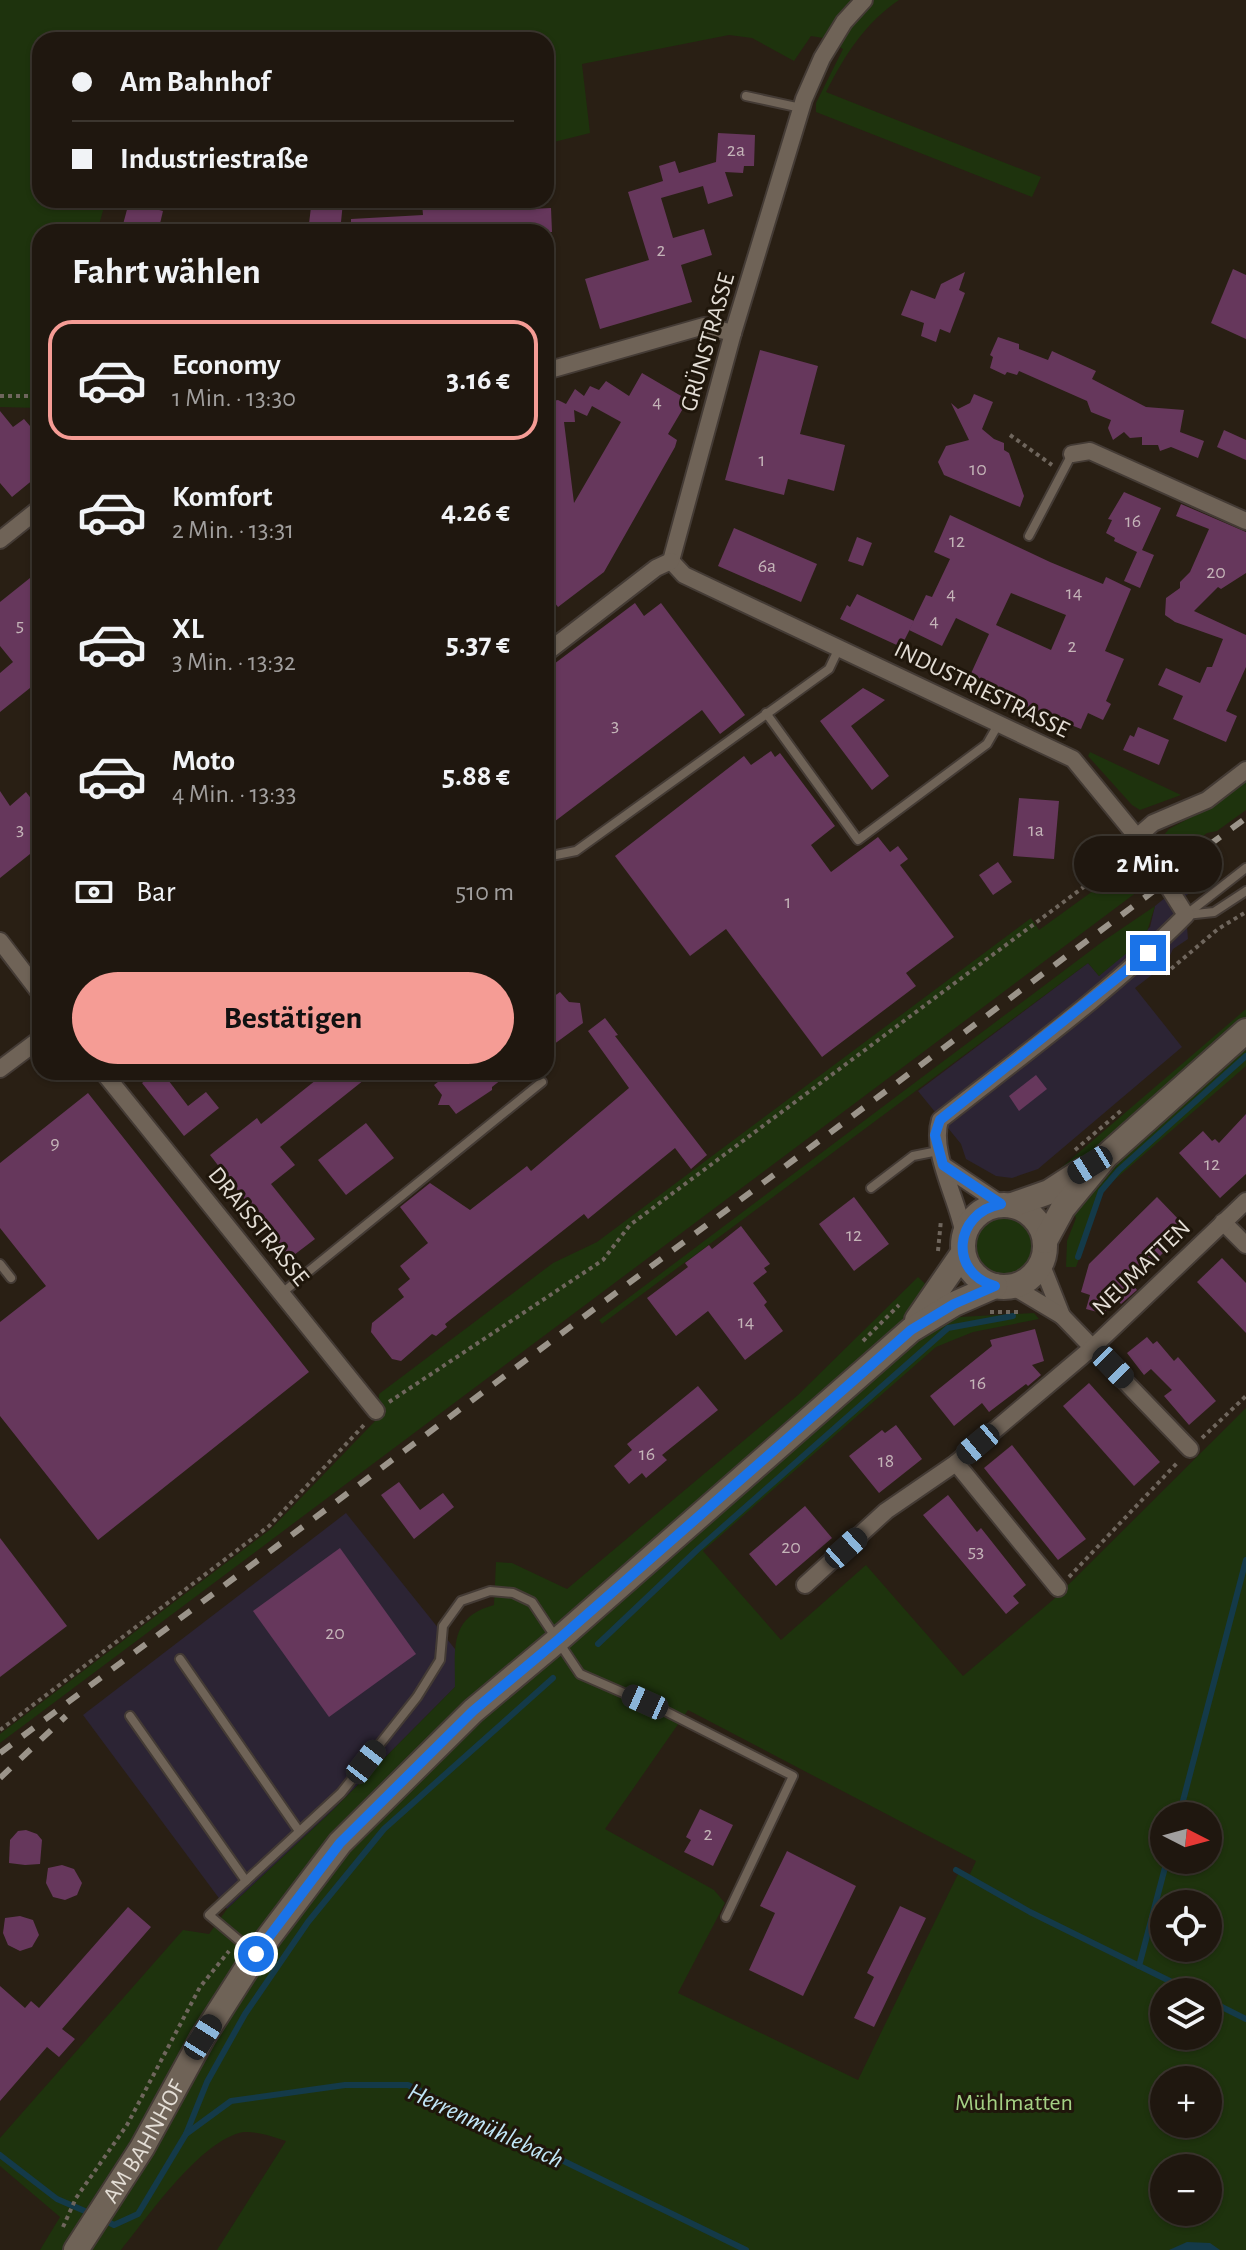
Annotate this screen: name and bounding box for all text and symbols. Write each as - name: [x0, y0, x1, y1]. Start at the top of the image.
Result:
- text: Am Bahnhof: [120, 67, 270, 97]
- house number: 2a: [727, 140, 745, 160]
- text: Industriestraße: [120, 144, 308, 174]
- house number: 2: [656, 240, 666, 260]
- text: Fahrt wählen: [72, 254, 261, 290]
- street label: GRÜNSTRASSE: [676, 270, 739, 414]
- icon: car: [76, 344, 148, 416]
- text: Economy: [172, 350, 281, 380]
- text: 3.16 €: [446, 365, 510, 395]
- text: 1 Min. · 13:30: [172, 385, 296, 411]
- house number: 4: [652, 392, 662, 412]
- house number: 1: [759, 450, 765, 470]
- house number: 10: [969, 459, 987, 479]
- icon: car: [76, 476, 148, 548]
- text: Komfort: [172, 482, 272, 512]
- text: 4.26 €: [441, 497, 510, 527]
- house number: 16: [1125, 511, 1141, 531]
- text: 2 Min. · 13:31: [172, 517, 294, 543]
- house number: 12: [949, 531, 965, 551]
- house number: 6a: [758, 556, 776, 576]
- house number: 20: [1206, 562, 1226, 582]
- house number: 14: [1066, 583, 1082, 603]
- house number: 4: [946, 584, 956, 604]
- icon: car: [76, 608, 148, 680]
- house number: 4: [929, 611, 939, 631]
- text: XL: [172, 614, 204, 644]
- house number: 5: [16, 615, 24, 635]
- text: 5.37 €: [446, 629, 510, 659]
- house number: 2: [1067, 636, 1077, 656]
- street label: INDUSTRIESTRASSE: [890, 637, 1073, 743]
- text: 3 Min. · 13:32: [172, 649, 296, 675]
- house number: 3: [611, 715, 619, 735]
- icon: car: [76, 740, 148, 812]
- text: Moto: [172, 746, 235, 776]
- text: 5.88 €: [442, 761, 510, 791]
- text: 4 Min. · 13:33: [172, 781, 297, 807]
- house number: 3: [16, 819, 24, 839]
- house number: 1a: [1028, 820, 1044, 840]
- callout: 2 Min.: [1074, 837, 1222, 893]
- text: 2 Min.: [1116, 851, 1180, 877]
- icon: cash: [72, 870, 116, 914]
- text: Bar: [136, 877, 175, 907]
- text: 510 m: [455, 879, 514, 905]
- house number: 1: [785, 892, 791, 912]
- route end: [1130, 935, 1166, 971]
- button: Bestätigen: [72, 972, 514, 1064]
- house number: 9: [50, 1133, 60, 1153]
- car: [1063, 1142, 1117, 1188]
- house number: 12: [1204, 1154, 1220, 1174]
- street label: DRAISSTRASSE: [203, 1163, 313, 1291]
- street label: NEUMATTEN: [1088, 1215, 1195, 1320]
- house number: 12: [846, 1225, 862, 1245]
- house number: 14: [738, 1312, 754, 1332]
- car: [1088, 1341, 1138, 1393]
- house number: 16: [970, 1373, 986, 1393]
- car: [952, 1419, 1004, 1469]
- house number: 16: [639, 1444, 655, 1464]
- house number: 18: [878, 1451, 894, 1471]
- car: [820, 1523, 872, 1573]
- house number: 20: [781, 1537, 801, 1557]
- house number: 53: [968, 1541, 984, 1561]
- house number: 20: [325, 1623, 345, 1643]
- car: [618, 1681, 672, 1723]
- car: [342, 1736, 390, 1788]
- north arrow: [1150, 1802, 1222, 1874]
- map controls: [1150, 1802, 1222, 2226]
- house number: 2: [703, 1824, 713, 1844]
- button: locate: [1150, 1890, 1222, 1962]
- route start: [238, 1936, 274, 1972]
- button: layers: [1150, 1978, 1222, 2050]
- car: [180, 2010, 226, 2064]
- button: +: [1150, 2066, 1222, 2138]
- street label: AM BAHNHOF: [99, 2076, 190, 2208]
- water label: Herrenmühlebach: [404, 2079, 567, 2173]
- park label: Mühlmatten: [955, 2091, 1073, 2115]
- button: −: [1150, 2154, 1222, 2226]

